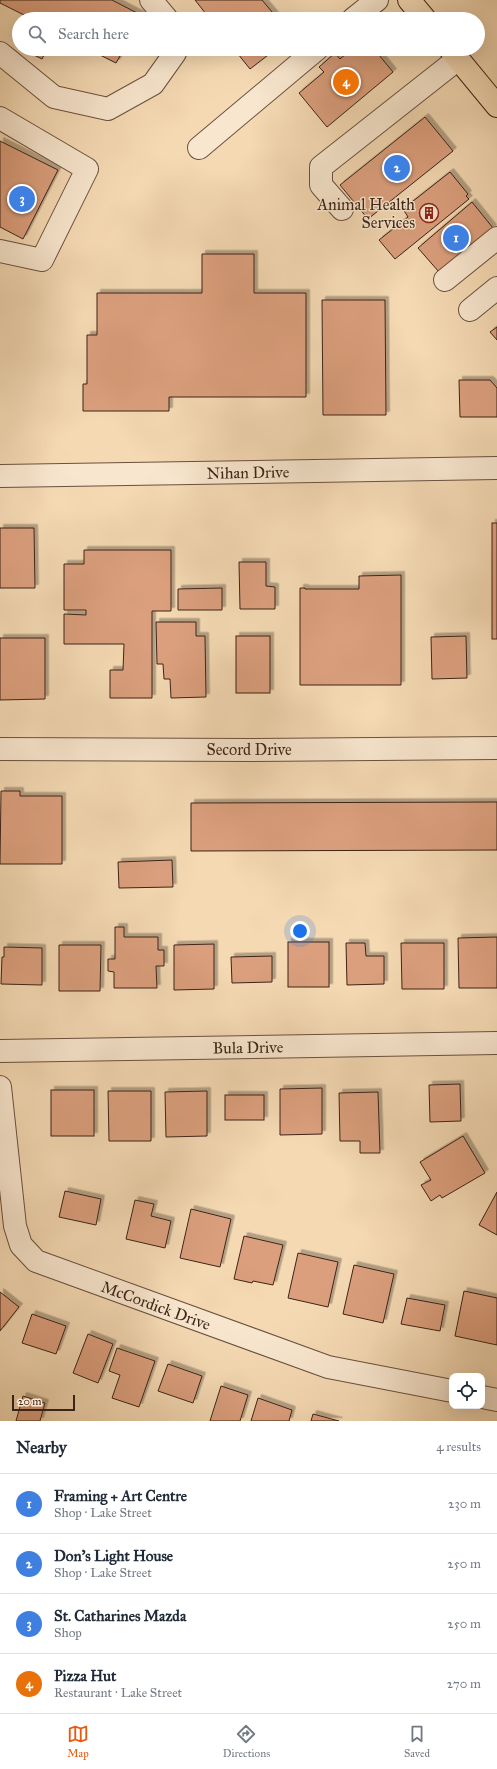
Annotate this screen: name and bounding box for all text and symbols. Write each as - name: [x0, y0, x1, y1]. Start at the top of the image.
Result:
- search box: [12, 12, 485, 56]
- icon: search: [26, 23, 48, 45]
- text: Search here: [58, 25, 129, 43]
- pin: 4: [333, 67, 359, 97]
- pin: 2: [384, 153, 410, 183]
- pin: 3: [9, 184, 35, 214]
- place label: Animal Health Services: [316, 195, 415, 232]
- building icon: Animal Health Services: [418, 202, 440, 224]
- pin: 1: [443, 223, 469, 253]
- street label: Nihan Drive: [207, 462, 290, 483]
- street label: Secord Drive: [206, 740, 292, 759]
- your location: [290, 921, 310, 941]
- street label: Bula Drive: [213, 1037, 284, 1058]
- street label: McCordick Drive: [99, 1277, 213, 1334]
- map controls: [449, 1373, 485, 1409]
- button: locate: [449, 1373, 485, 1409]
- scale bar: [12, 1393, 75, 1412]
- text: 20 m: [18, 1395, 41, 1408]
- text: Nearby: [16, 1437, 67, 1458]
- text: 4 results: [436, 1439, 481, 1455]
- text: Framing + Art Centre: [54, 1487, 187, 1505]
- text: 1: [26, 1496, 32, 1512]
- text: 230 m: [448, 1496, 481, 1512]
- text: Shop · Lake Street: [54, 1505, 152, 1521]
- text: Don's Light House: [54, 1547, 173, 1565]
- text: 2: [26, 1556, 32, 1572]
- text: 250 m: [447, 1556, 481, 1572]
- text: Shop · Lake Street: [54, 1565, 152, 1581]
- text: St. Catharines Mazda: [54, 1607, 186, 1625]
- text: 3: [26, 1616, 32, 1632]
- text: 250 m: [447, 1616, 481, 1632]
- text: Shop: [54, 1625, 82, 1641]
- text: Pizza Hut: [54, 1667, 116, 1685]
- text: 4: [25, 1676, 33, 1692]
- text: 270 m: [447, 1676, 481, 1692]
- text: Restaurant · Lake Street: [54, 1685, 182, 1701]
- tab: Map: [67, 1723, 89, 1760]
- tab: Directions: [223, 1723, 270, 1760]
- tab: Saved: [404, 1723, 430, 1760]

